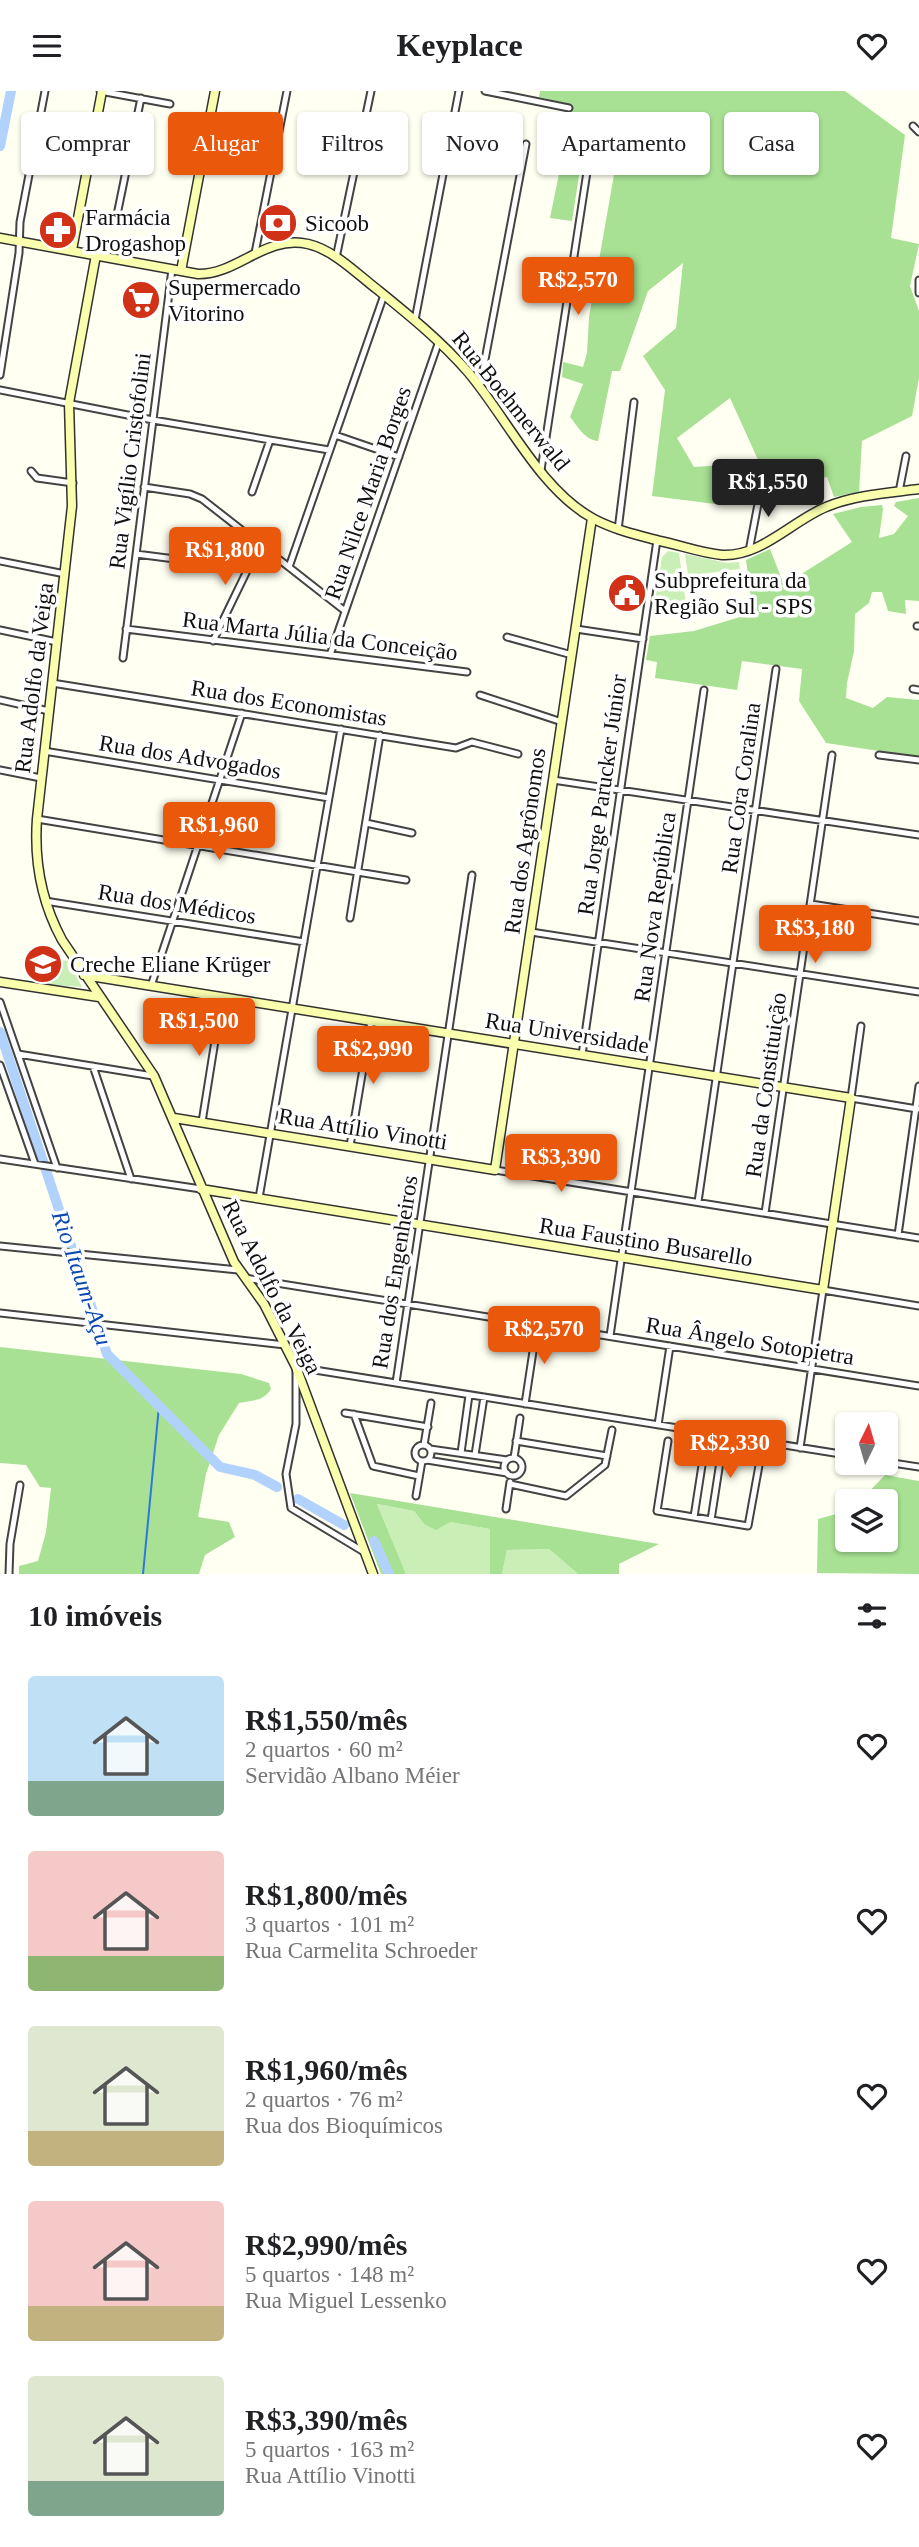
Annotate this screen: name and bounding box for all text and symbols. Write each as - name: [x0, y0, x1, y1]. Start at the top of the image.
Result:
- icon: menu: [28, 27, 66, 65]
- text: Keyplace: [396, 27, 523, 63]
- icon: heart: [853, 27, 891, 65]
- chip: Comprar: [21, 112, 154, 175]
- chip: Alugar: [168, 112, 283, 175]
- chip: Filtros: [297, 112, 408, 175]
- chip: Novo: [422, 112, 523, 175]
- chip: Apartamento: [537, 112, 710, 175]
- chip: Casa: [724, 112, 819, 175]
- bank icon: Sicoob: [257, 202, 299, 244]
- place label: Farmácia Drogashop: [85, 205, 186, 256]
- pharmacy icon: Farmácia Drogashop: [37, 209, 79, 251]
- place label: Sicoob: [305, 211, 369, 236]
- pin: R$2,570: [513, 257, 643, 317]
- text: R$2,570: [538, 267, 618, 292]
- place label: Supermercado Vitorino: [168, 275, 301, 326]
- supermarket icon: Supermercado Vitorino: [120, 279, 162, 321]
- street label: Rua Boehmerwald: [447, 326, 575, 476]
- street label: Rua Vigílio Cristofolini: [104, 351, 156, 571]
- street label: Rua Nilce Maria Borges: [320, 383, 416, 603]
- pin: R$1,550: [703, 459, 833, 519]
- text: R$1,550: [728, 469, 808, 494]
- pin: R$1,800: [160, 527, 290, 587]
- text: R$1,800: [185, 537, 265, 562]
- place label: Subprefeitura da Região Sul - SPS: [654, 568, 813, 619]
- public building icon: Subprefeitura da Região Sul - SPS: [606, 572, 648, 614]
- street label: Rua Adolfo da Veiga: [10, 581, 58, 775]
- street label: Rua Marta Júlia da Conceição: [181, 607, 459, 665]
- street label: Rua Jorge Parucker Júnior: [573, 673, 631, 917]
- street label: Rua dos Economistas: [189, 675, 389, 731]
- street label: Rua Cora Coralina: [717, 701, 765, 875]
- street label: Rua dos Advogados: [97, 730, 283, 784]
- street label: Rua dos Agrônomos: [500, 746, 550, 936]
- pin: R$1,960: [154, 803, 284, 862]
- street label: Rua Nova República: [629, 810, 681, 1004]
- text: R$1,960: [179, 812, 259, 837]
- street label: Rua dos Médicos: [96, 879, 258, 929]
- pin: R$3,180: [750, 905, 880, 965]
- text: R$3,180: [775, 915, 855, 940]
- school or university icon: Creche Eliane Krüger: [22, 943, 64, 985]
- place label: Creche Eliane Krüger: [70, 952, 271, 977]
- street label: Rua da Constituição: [741, 991, 791, 1179]
- pin: R$1,500: [134, 999, 264, 1058]
- text: R$1,500: [159, 1008, 239, 1033]
- street label: Rua Universidade: [483, 1008, 651, 1058]
- pin: R$2,990: [308, 1027, 438, 1086]
- text: R$2,990: [333, 1036, 413, 1061]
- street label: Rua Attílio Vinotti: [277, 1103, 449, 1155]
- pin: R$3,390: [496, 1135, 626, 1194]
- text: R$3,390: [521, 1144, 601, 1169]
- street label: Rua dos Engenheiros: [367, 1173, 423, 1370]
- street label: Rua Adolfo da Veiga: [217, 1196, 327, 1378]
- water label: Rio Itaum-Açu: [46, 1206, 117, 1349]
- street label: Rua Faustino Busarello: [537, 1213, 755, 1271]
- pin: R$2,570: [479, 1307, 609, 1366]
- street label: Rua Ângelo Sotopietra: [644, 1312, 856, 1370]
- text: R$2,570: [504, 1316, 584, 1341]
- north arrow: [835, 1412, 898, 1475]
- map controls: [835, 1412, 898, 1552]
- pin: R$2,330: [665, 1421, 795, 1480]
- text: R$2,330: [690, 1430, 770, 1455]
- button: layers: [835, 1489, 898, 1552]
- icon: filters: [853, 1597, 891, 1635]
- text: 10 imóveis: [28, 1599, 162, 1632]
- text: R$1,550/mês: [245, 1703, 407, 1736]
- icon: home: [84, 1704, 168, 1788]
- icon: heart: [853, 1727, 891, 1765]
- text: 2 quartos · 60 m²: [245, 1737, 403, 1762]
- text: Servidão Albano Méier: [245, 1763, 460, 1788]
- text: R$1,800/mês: [245, 1878, 407, 1911]
- icon: home: [84, 1879, 168, 1963]
- icon: heart: [853, 1902, 891, 1940]
- text: 3 quartos · 101 m²: [245, 1912, 414, 1937]
- text: Rua Carmelita Schroeder: [245, 1938, 477, 1963]
- text: R$1,960/mês: [245, 2053, 407, 2086]
- icon: home: [84, 2054, 168, 2138]
- icon: heart: [853, 2077, 891, 2115]
- text: 2 quartos · 76 m²: [245, 2087, 403, 2112]
- text: Rua dos Bioquímicos: [245, 2113, 443, 2138]
- text: R$2,990/mês: [245, 2228, 407, 2261]
- icon: home: [84, 2229, 168, 2313]
- icon: heart: [853, 2252, 891, 2290]
- text: 5 quartos · 148 m²: [245, 2262, 414, 2287]
- text: Rua Miguel Lessenko: [245, 2288, 447, 2313]
- text: R$3,390/mês: [245, 2403, 407, 2436]
- icon: home: [84, 2404, 168, 2488]
- icon: heart: [853, 2427, 891, 2465]
- text: 5 quartos · 163 m²: [245, 2437, 414, 2462]
- text: Rua Attílio Vinotti: [245, 2463, 416, 2488]

